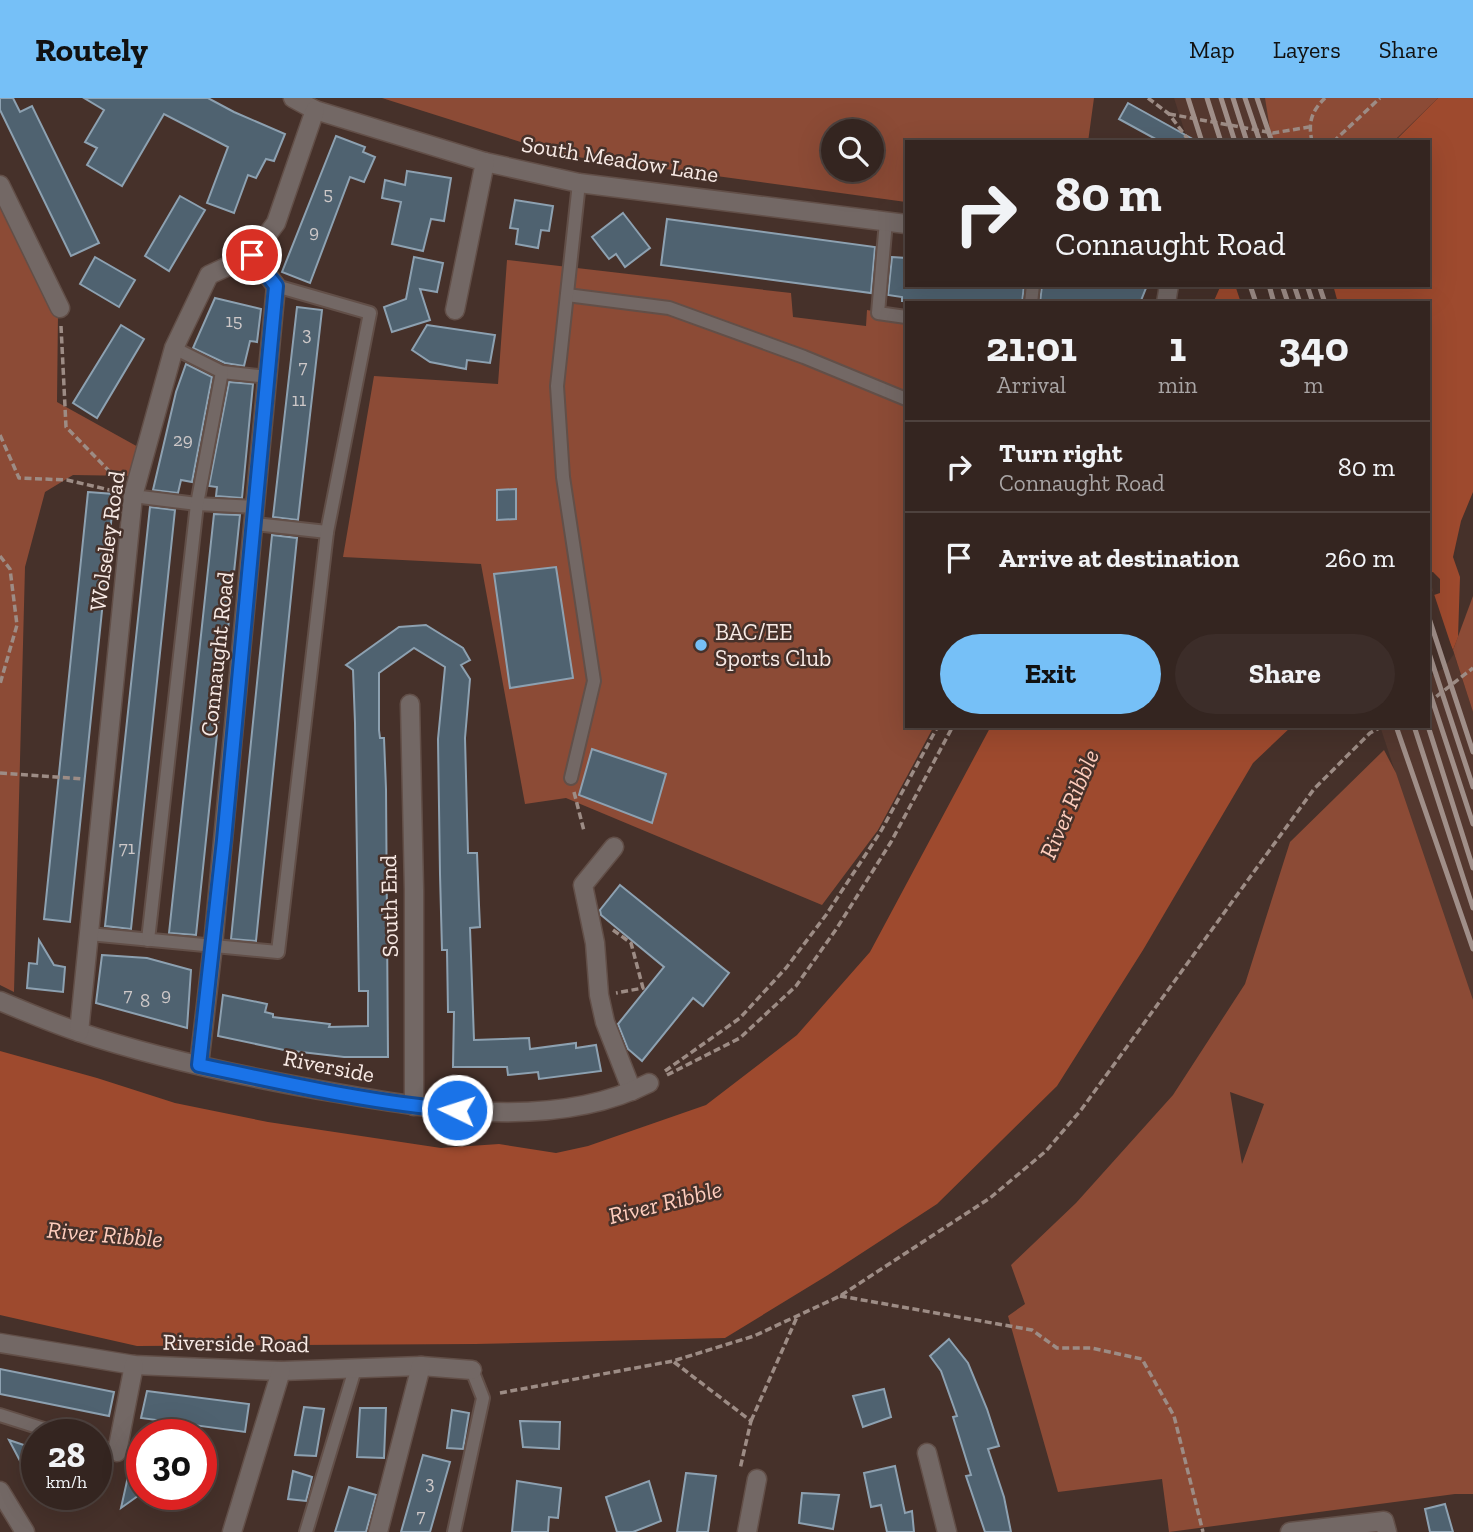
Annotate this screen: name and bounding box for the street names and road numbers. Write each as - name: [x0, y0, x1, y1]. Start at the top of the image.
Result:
- street label: South Meadow Lane: [519, 130, 721, 188]
- street label: Wolseley Road: [83, 469, 131, 613]
- street label: Connaught Road: [194, 570, 240, 738]
- street label: South End: [374, 854, 404, 958]
- street label: Riverside: [281, 1043, 377, 1089]
- street label: Riverside Road: [162, 1328, 310, 1358]

